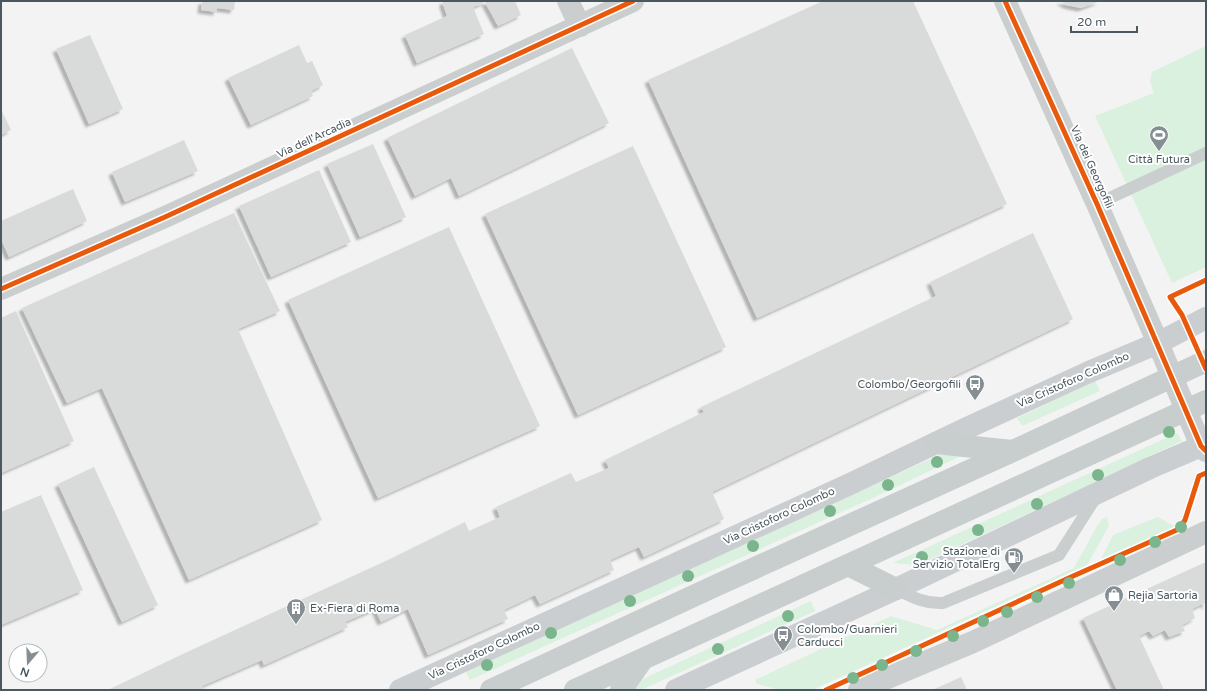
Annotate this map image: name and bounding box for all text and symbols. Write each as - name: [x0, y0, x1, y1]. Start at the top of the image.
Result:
- scale bar: [1071, 8, 1137, 34]
- text: 20 m: [1077, 15, 1106, 29]
- street label: Via dell'Arcadia: [275, 115, 353, 161]
- street label: Via dei Georgofili: [1068, 124, 1116, 210]
- sports icon: Città Futura: [1148, 124, 1170, 152]
- place label: Città Futura: [1128, 153, 1190, 166]
- street label: Via Cristoforo Colombo: [1015, 349, 1131, 411]
- bus stop icon: Colombo/Georgofili: [964, 373, 986, 401]
- place label: Colombo/Georgofili: [857, 378, 961, 391]
- street label: Via Cristoforo Colombo: [721, 484, 837, 548]
- place label: Stazione di Servizio TotalErg: [913, 545, 1000, 571]
- fuel station icon: Stazione di Servizio TotalErg: [1003, 546, 1025, 574]
- shop icon: Rejia Sartoria: [1103, 584, 1125, 612]
- place label: Rejia Sartoria: [1128, 589, 1198, 602]
- building icon: Ex-Fiera di Roma: [285, 597, 307, 625]
- place label: Ex-Fiera di Roma: [310, 602, 399, 615]
- street label: Via Cristoforo Colombo: [426, 619, 542, 683]
- place label: Colombo/Guarnieri Carducci: [797, 623, 897, 649]
- bus stop icon: Colombo/Guarnieri Carducci: [772, 624, 794, 652]
- north arrow: [8, 643, 48, 683]
- text: N: [19, 664, 31, 680]

